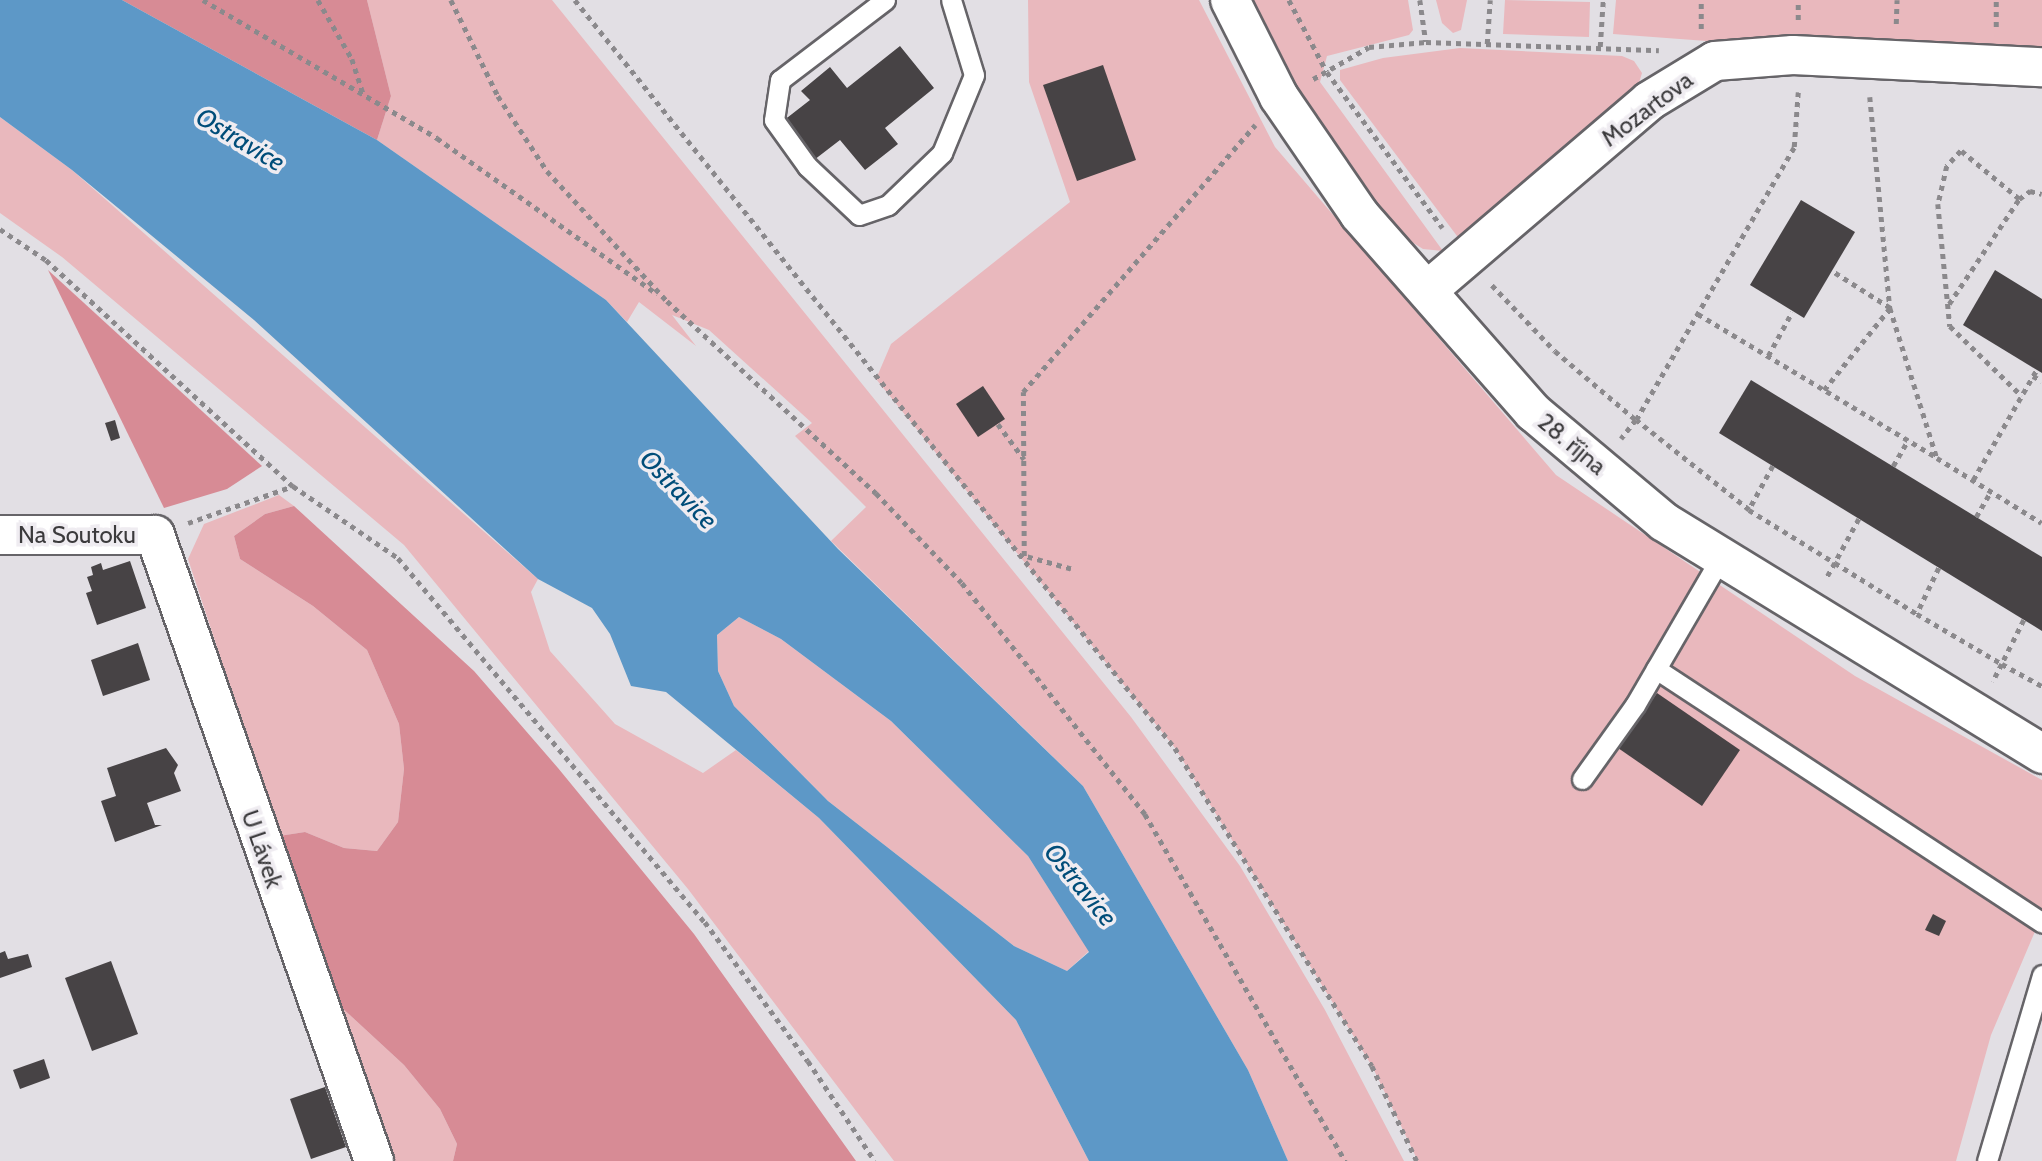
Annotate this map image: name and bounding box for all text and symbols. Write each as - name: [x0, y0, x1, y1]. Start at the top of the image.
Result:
- street label: Mozartova: [1596, 65, 1698, 153]
- water label: Ostravice: [190, 101, 290, 179]
- street label: 28. října: [1532, 407, 1612, 481]
- water label: Ostravice: [633, 444, 723, 536]
- street label: Na Soutoku: [18, 521, 136, 549]
- street label: U Lávek: [235, 806, 289, 892]
- water label: Ostravice: [1037, 837, 1123, 933]

